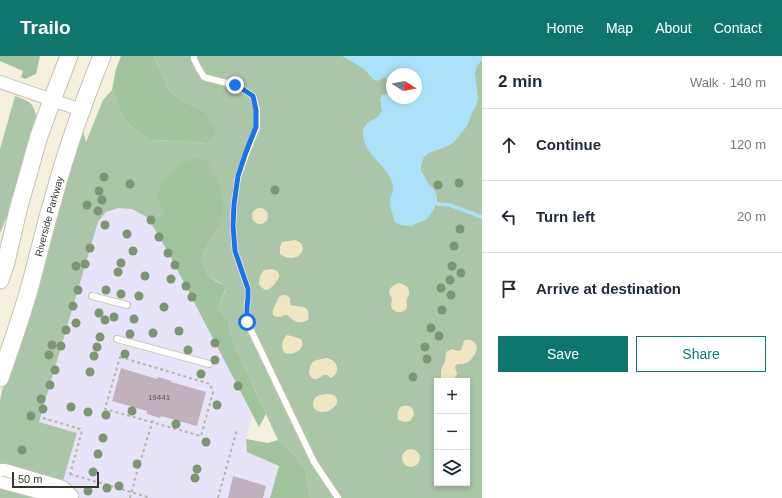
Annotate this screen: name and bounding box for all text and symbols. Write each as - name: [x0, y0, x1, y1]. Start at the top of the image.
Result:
- text: Trailo: [20, 17, 71, 38]
- text: Home: [547, 20, 584, 36]
- text: Map: [606, 20, 633, 36]
- text: About: [655, 20, 692, 36]
- text: Contact: [714, 20, 762, 36]
- north arrow: [386, 68, 422, 104]
- text: 2 min: [498, 72, 542, 91]
- text: Walk · 140 m: [690, 75, 766, 90]
- route end: [226, 76, 244, 94]
- icon: ahead: [498, 134, 520, 156]
- text: Continue: [536, 136, 601, 153]
- text: 120 m: [730, 137, 766, 152]
- street label: Riverside Parkway: [33, 175, 65, 258]
- icon: left: [498, 206, 520, 228]
- text: Turn left: [536, 208, 595, 225]
- text: 20 m: [737, 209, 766, 224]
- icon: arrive: [498, 278, 520, 300]
- text: Arrive at destination: [536, 280, 681, 297]
- route start: [238, 313, 256, 331]
- button: Save: [498, 336, 628, 372]
- button: Share: [636, 336, 766, 372]
- map controls: [434, 378, 470, 486]
- button: +: [434, 378, 470, 414]
- house number: 19441: [148, 393, 171, 402]
- button: −: [434, 414, 470, 450]
- button: layers: [434, 450, 470, 486]
- scale bar: [12, 470, 99, 489]
- text: 50 m: [18, 473, 42, 485]

